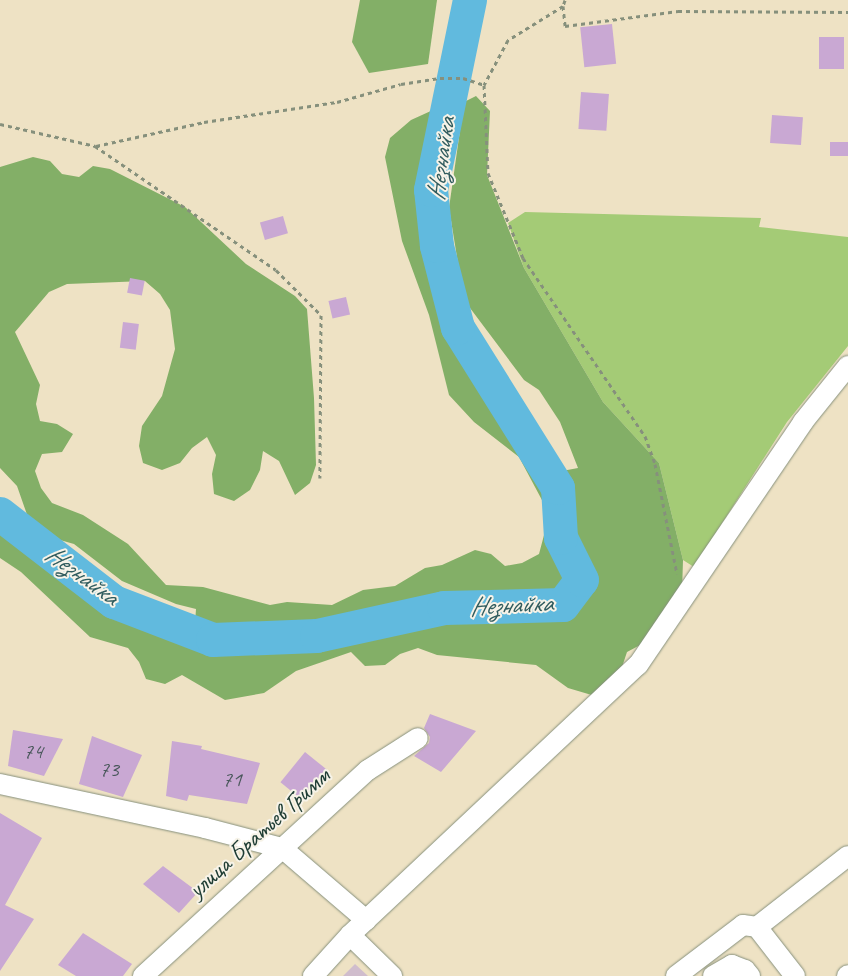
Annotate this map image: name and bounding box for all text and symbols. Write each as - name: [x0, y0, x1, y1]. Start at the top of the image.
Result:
- water label: Незнайка: [420, 116, 462, 202]
- water label: Незнайка: [39, 538, 125, 612]
- water label: Незнайка: [469, 587, 553, 623]
- house number: 74: [23, 739, 43, 765]
- house number: 73: [99, 757, 119, 783]
- street label: улица Братьев Гримм: [180, 760, 338, 906]
- house number: 71: [222, 767, 242, 793]

